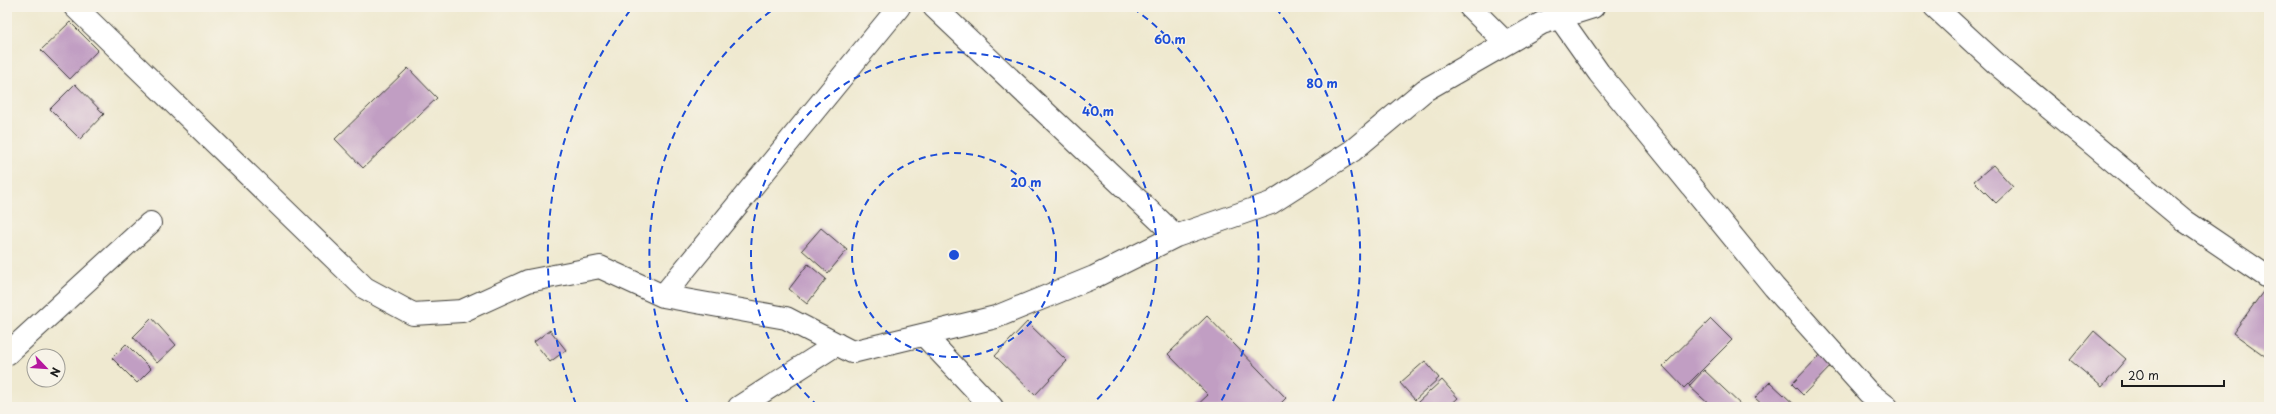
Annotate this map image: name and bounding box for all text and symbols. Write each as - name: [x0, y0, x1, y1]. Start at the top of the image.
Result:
- text: 60 m: [1154, 30, 1186, 48]
- text: 80 m: [1306, 74, 1338, 92]
- text: 40 m: [1082, 102, 1114, 120]
- text: 20 m: [1010, 173, 1042, 191]
- centre of rings: [947, 248, 961, 262]
- north arrow: [26, 348, 66, 388]
- scale bar: [2122, 362, 2224, 388]
- text: N: [46, 365, 65, 380]
- text: 20 m: [2128, 366, 2159, 384]

